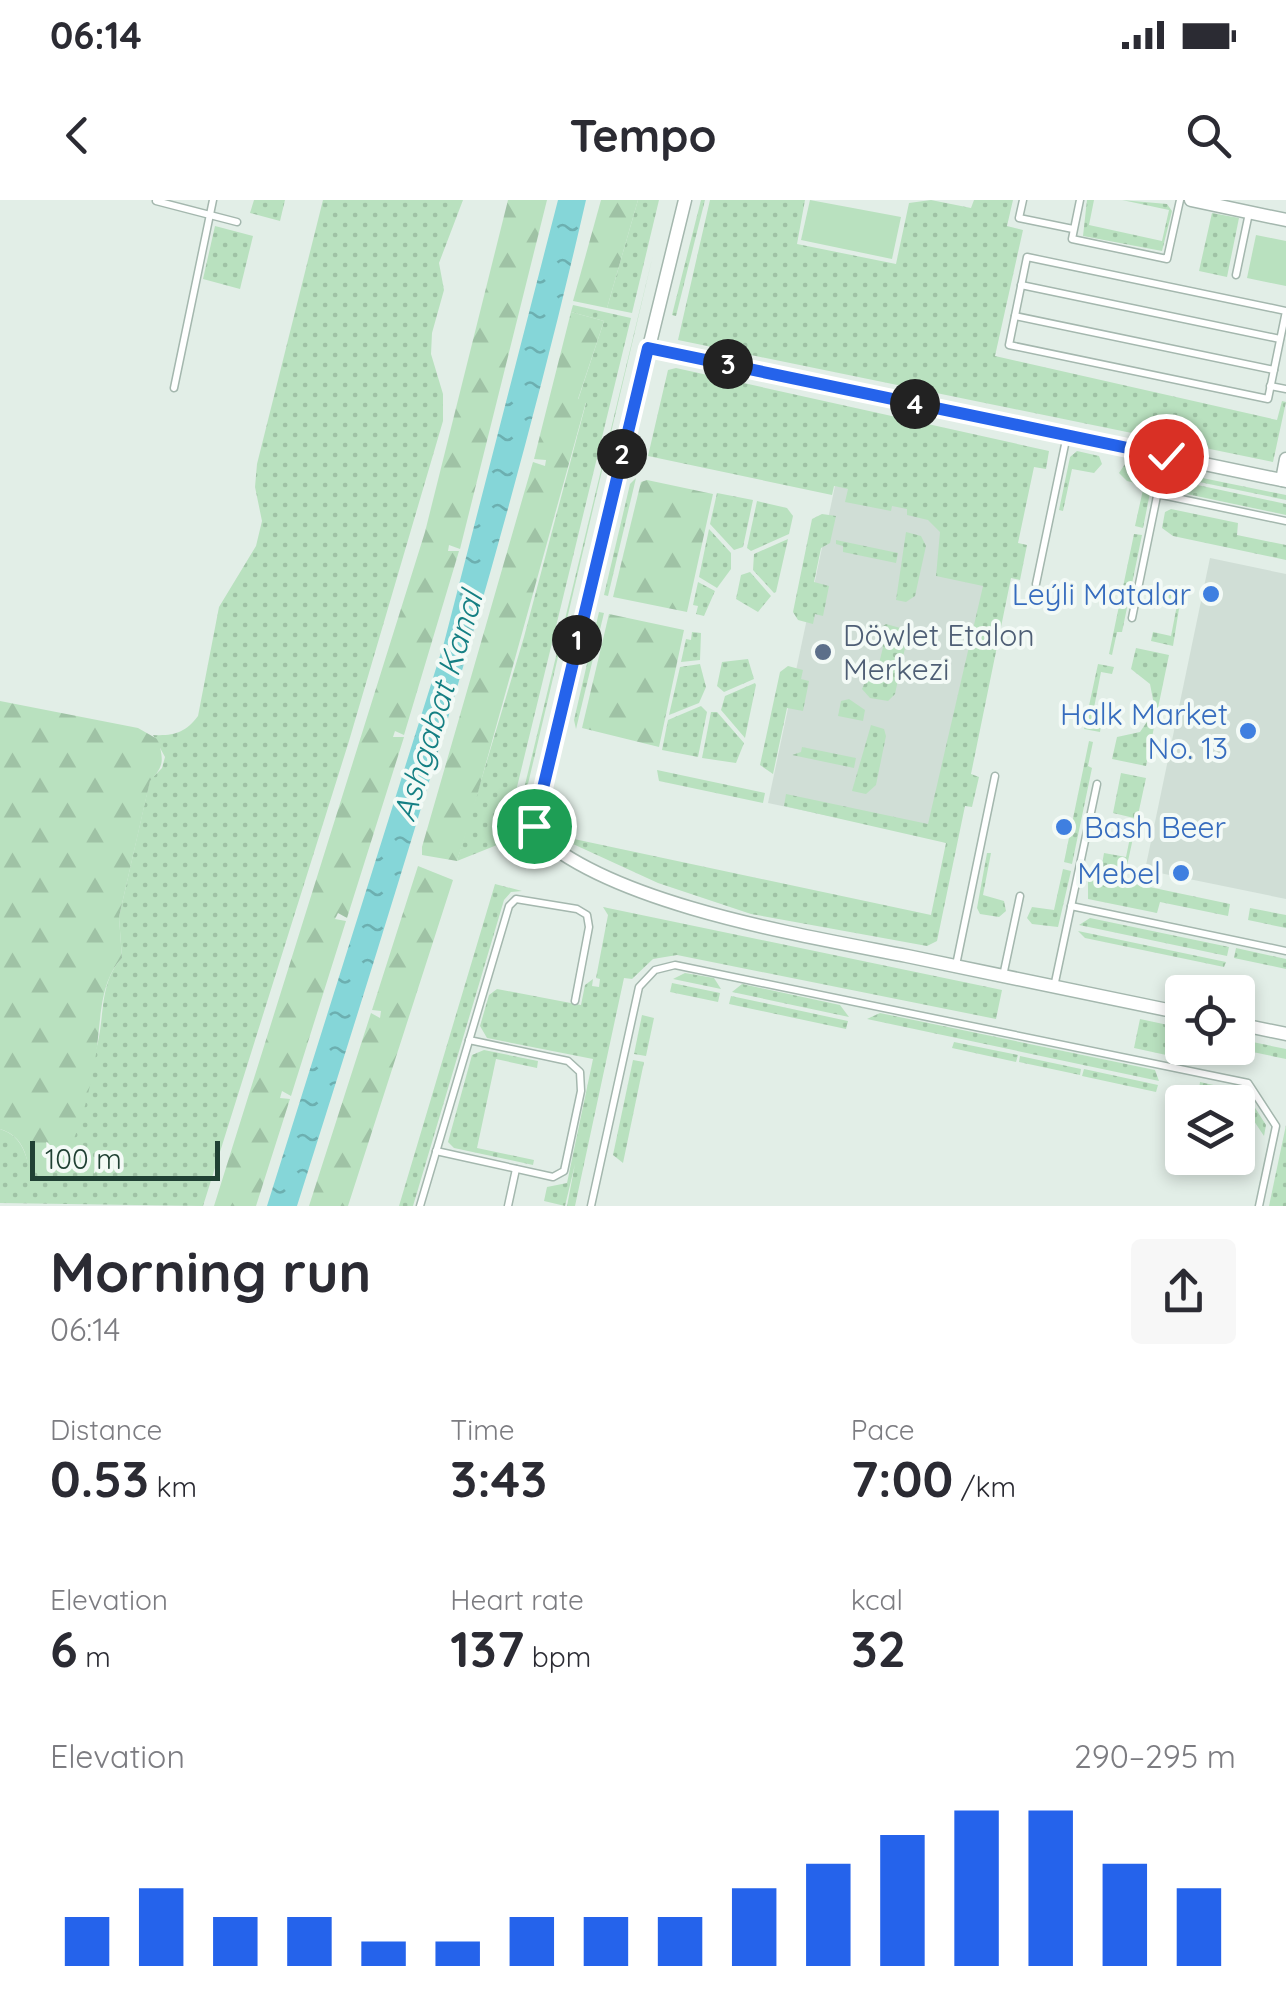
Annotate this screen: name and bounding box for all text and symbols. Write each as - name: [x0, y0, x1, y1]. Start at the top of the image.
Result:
- text: 06:14: [50, 11, 142, 59]
- text: Tempo: [569, 107, 717, 163]
- icon: back: [50, 108, 105, 163]
- icon: search: [1181, 108, 1236, 163]
- pin: 3: [703, 339, 753, 389]
- text: 3: [720, 346, 736, 381]
- pin: 4: [890, 379, 940, 429]
- text: 4: [907, 386, 923, 421]
- pin: [1124, 414, 1209, 499]
- pin: 2: [597, 429, 647, 479]
- icon: check: [1139, 429, 1194, 484]
- text: 2: [614, 436, 630, 471]
- place label: Leýli Matalar: [1012, 575, 1191, 613]
- water label: Ashgabat Kanal: [383, 583, 492, 826]
- marker: Leýli Matalar: [1200, 583, 1222, 605]
- pin: 1: [552, 615, 602, 665]
- place label: Döwlet Etalon Merkezi: [843, 616, 1035, 688]
- text: 1: [572, 622, 582, 657]
- marker: Döwlet Etalon Merkezi: [812, 641, 834, 663]
- place label: Halk Market No. 13: [1060, 695, 1228, 767]
- marker: Halk Market No. 13: [1237, 720, 1259, 742]
- pin: [492, 784, 577, 869]
- icon: arrive: [507, 799, 562, 854]
- place label: Bash Beer: [1084, 808, 1226, 846]
- marker: Bash Beer: [1053, 816, 1075, 838]
- place label: Mebel: [1077, 854, 1161, 892]
- marker: Mebel: [1170, 862, 1192, 884]
- map controls: [1165, 975, 1255, 1175]
- button: locate: [1165, 975, 1255, 1065]
- button: layers: [1165, 1085, 1255, 1175]
- scale bar: [30, 1136, 220, 1180]
- text: 100 m: [45, 1141, 122, 1176]
- text: Morning run: [50, 1237, 371, 1306]
- button: share: [1131, 1239, 1236, 1344]
- text: 06:14: [50, 1309, 120, 1349]
- text: Distance: [50, 1412, 162, 1447]
- text: Time: [450, 1412, 515, 1447]
- text: Pace: [851, 1412, 915, 1447]
- text: 0.53: [50, 1447, 149, 1510]
- text: 3:43: [450, 1447, 547, 1510]
- text: 7:00: [851, 1447, 953, 1510]
- text: km: [149, 1469, 197, 1504]
- text: /km: [953, 1469, 1016, 1504]
- text: Elevation: [50, 1582, 168, 1617]
- text: Heart rate: [450, 1582, 584, 1617]
- text: kcal: [851, 1582, 903, 1617]
- text: 6: [50, 1617, 78, 1680]
- text: 137: [450, 1617, 524, 1680]
- text: 32: [851, 1617, 906, 1680]
- text: m: [78, 1639, 111, 1674]
- text: bpm: [524, 1639, 591, 1674]
- text: Elevation: [50, 1736, 185, 1776]
- text: 290–295 m: [1074, 1736, 1236, 1776]

